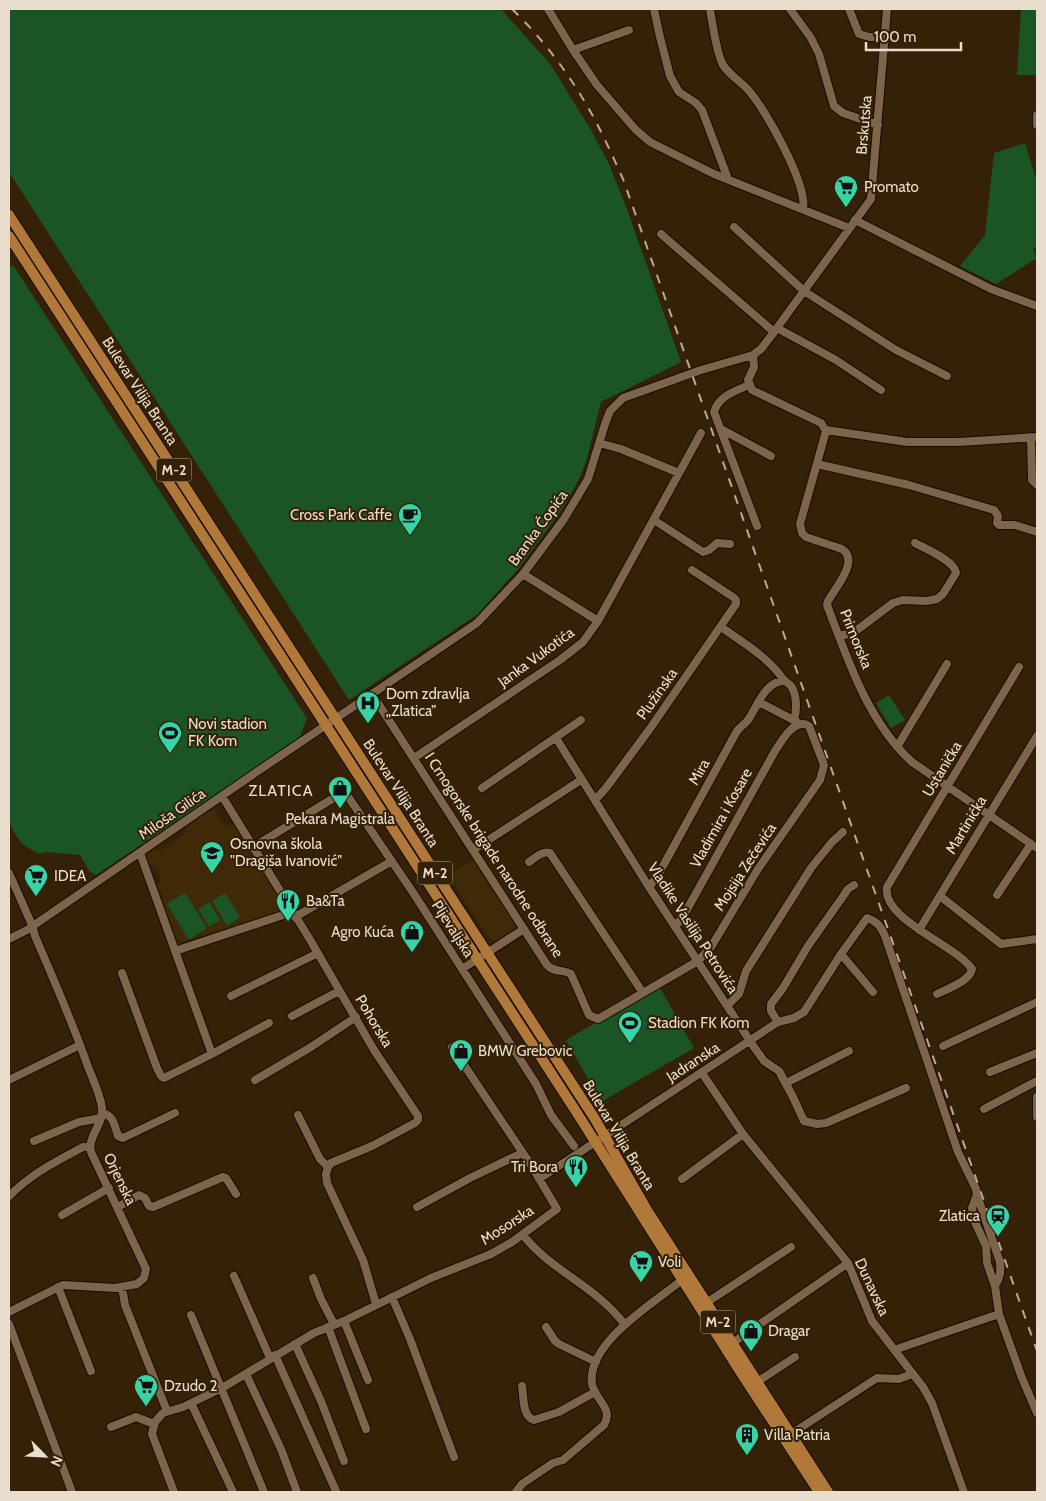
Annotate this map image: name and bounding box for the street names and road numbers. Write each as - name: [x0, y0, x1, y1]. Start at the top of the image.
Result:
- street label: Brskutska: [852, 94, 876, 155]
- street label: Bulevar Vilija Branta: [98, 334, 182, 449]
- road number: M-2: [156, 458, 192, 482]
- street label: Branka Ćopića: [504, 485, 572, 569]
- street label: Primorska: [836, 607, 876, 672]
- street label: Janka Vukotića: [494, 623, 578, 691]
- street label: Plužinska: [633, 664, 682, 723]
- street label: Bulevar Vilija Branta: [359, 736, 443, 851]
- street label: Ustanička: [918, 737, 966, 800]
- street label: I Crnogorske brigade narodne odbrane: [421, 749, 567, 961]
- street label: Mira: [685, 755, 714, 788]
- street label: Vladimira i Kosare: [686, 765, 756, 871]
- street label: Miloša Gilića: [135, 784, 210, 844]
- street label: Martinićka: [942, 792, 991, 857]
- street label: Mojsija Zečevića: [710, 819, 781, 914]
- street label: Vladike Vasilija Petrovića: [644, 859, 743, 998]
- road number: M-2: [418, 861, 452, 884]
- street label: Pljevaljska: [428, 897, 478, 961]
- street label: Pohorska: [351, 992, 397, 1051]
- street label: Jadranska: [662, 1038, 724, 1086]
- street label: Bulevar Vilija Branta: [579, 1077, 659, 1194]
- street label: Orjenska: [100, 1150, 141, 1209]
- street label: Mosorska: [477, 1201, 538, 1249]
- street label: Dunavska: [851, 1255, 893, 1319]
- road number: M-2: [700, 1310, 736, 1334]

